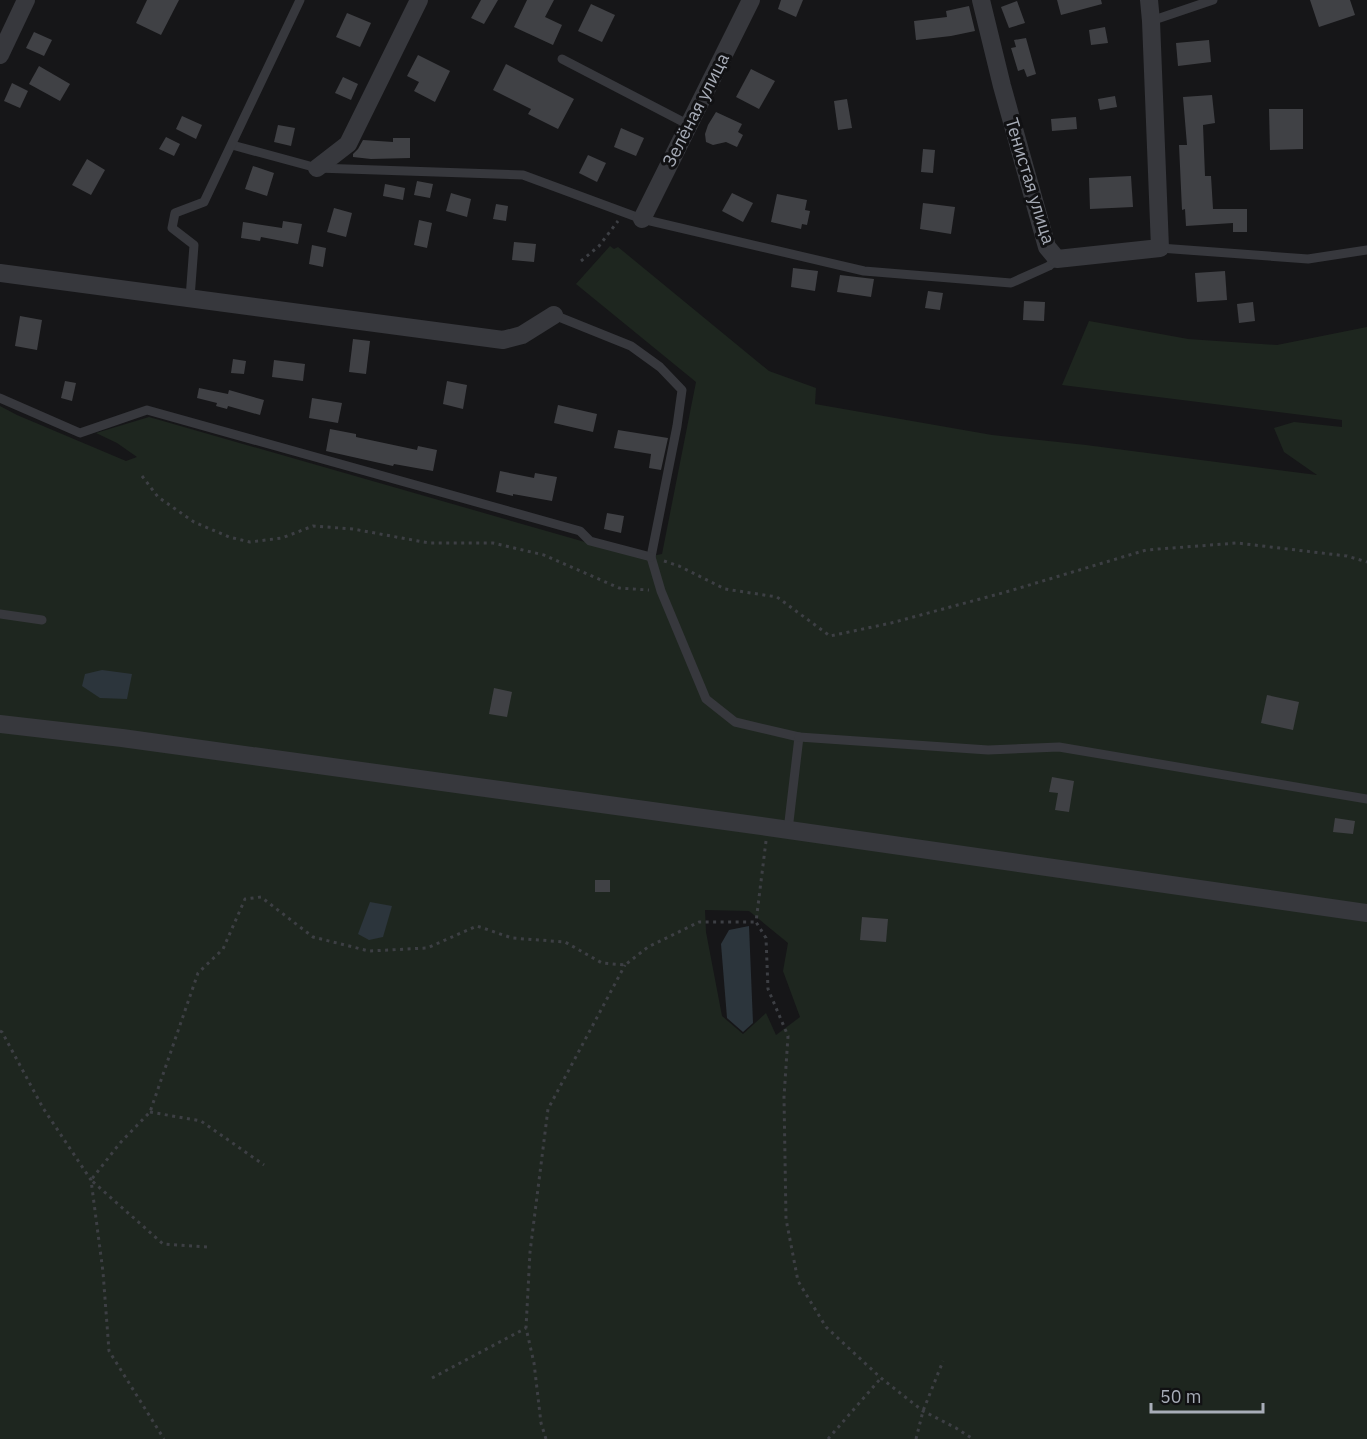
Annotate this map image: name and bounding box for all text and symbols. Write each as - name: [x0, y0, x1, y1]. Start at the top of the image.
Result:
- street label: Зелёная улица: [657, 49, 734, 170]
- street label: Тенистая улица: [1000, 115, 1061, 247]
- scale bar: [1151, 1376, 1264, 1414]
- text: 50 m: [1160, 1385, 1202, 1408]

